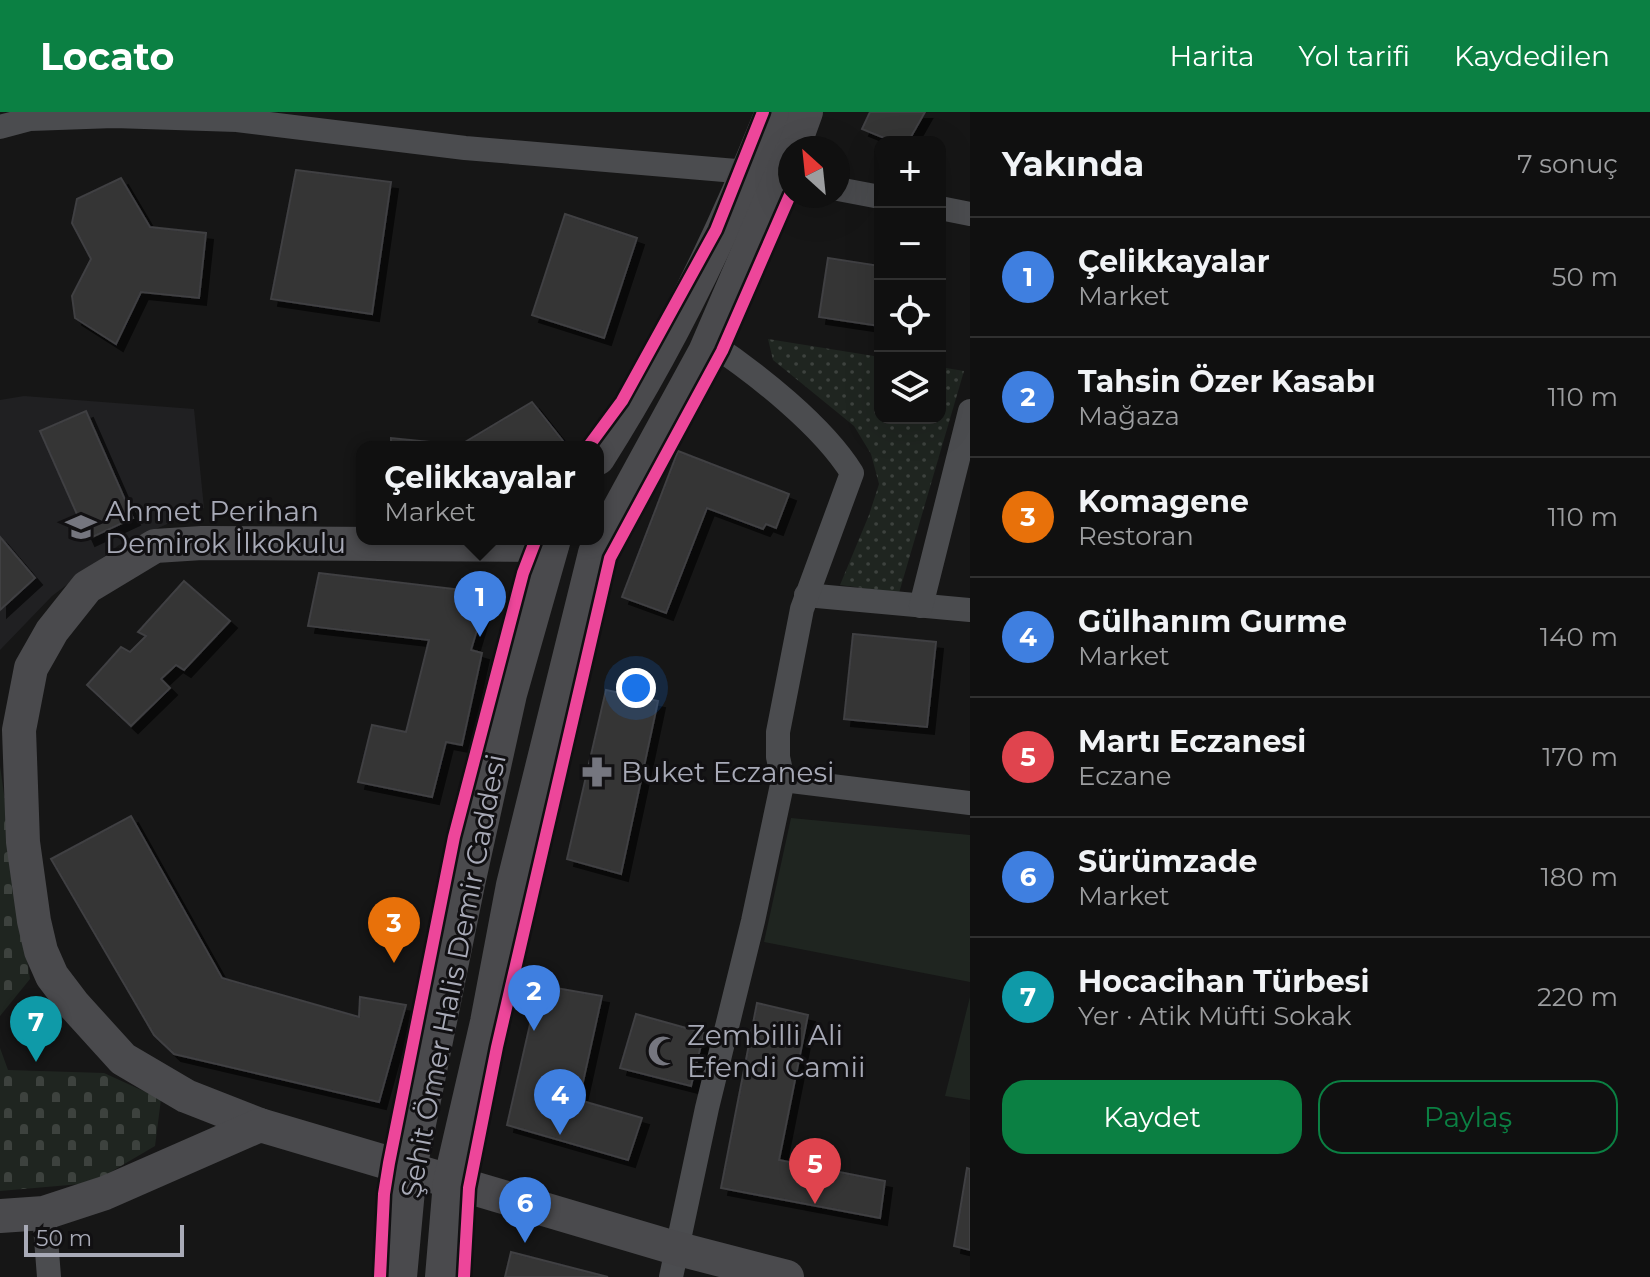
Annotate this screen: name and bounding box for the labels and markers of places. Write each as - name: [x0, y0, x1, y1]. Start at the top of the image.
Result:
- place label: Ahmet Perihan Demirok İlkokulu: [105, 494, 346, 560]
- school or university icon: Ahmet Perihan Demirok İlkokulu: [64, 510, 98, 544]
- pin: 1: [454, 571, 506, 637]
- pharmacy icon: Buket Eczanesi: [580, 755, 614, 789]
- place label: Buket Eczanesi: [621, 755, 835, 789]
- pin: 3: [368, 897, 420, 963]
- pin: 2: [508, 965, 560, 1031]
- pin: 7: [10, 996, 62, 1062]
- place label: Zembilli Ali Efendi Camii: [687, 1018, 866, 1084]
- mosque icon: Zembilli Ali Efendi Camii: [646, 1034, 680, 1068]
- pin: 4: [534, 1069, 586, 1135]
- pin: 5: [789, 1138, 841, 1204]
- pin: 6: [499, 1177, 551, 1243]

